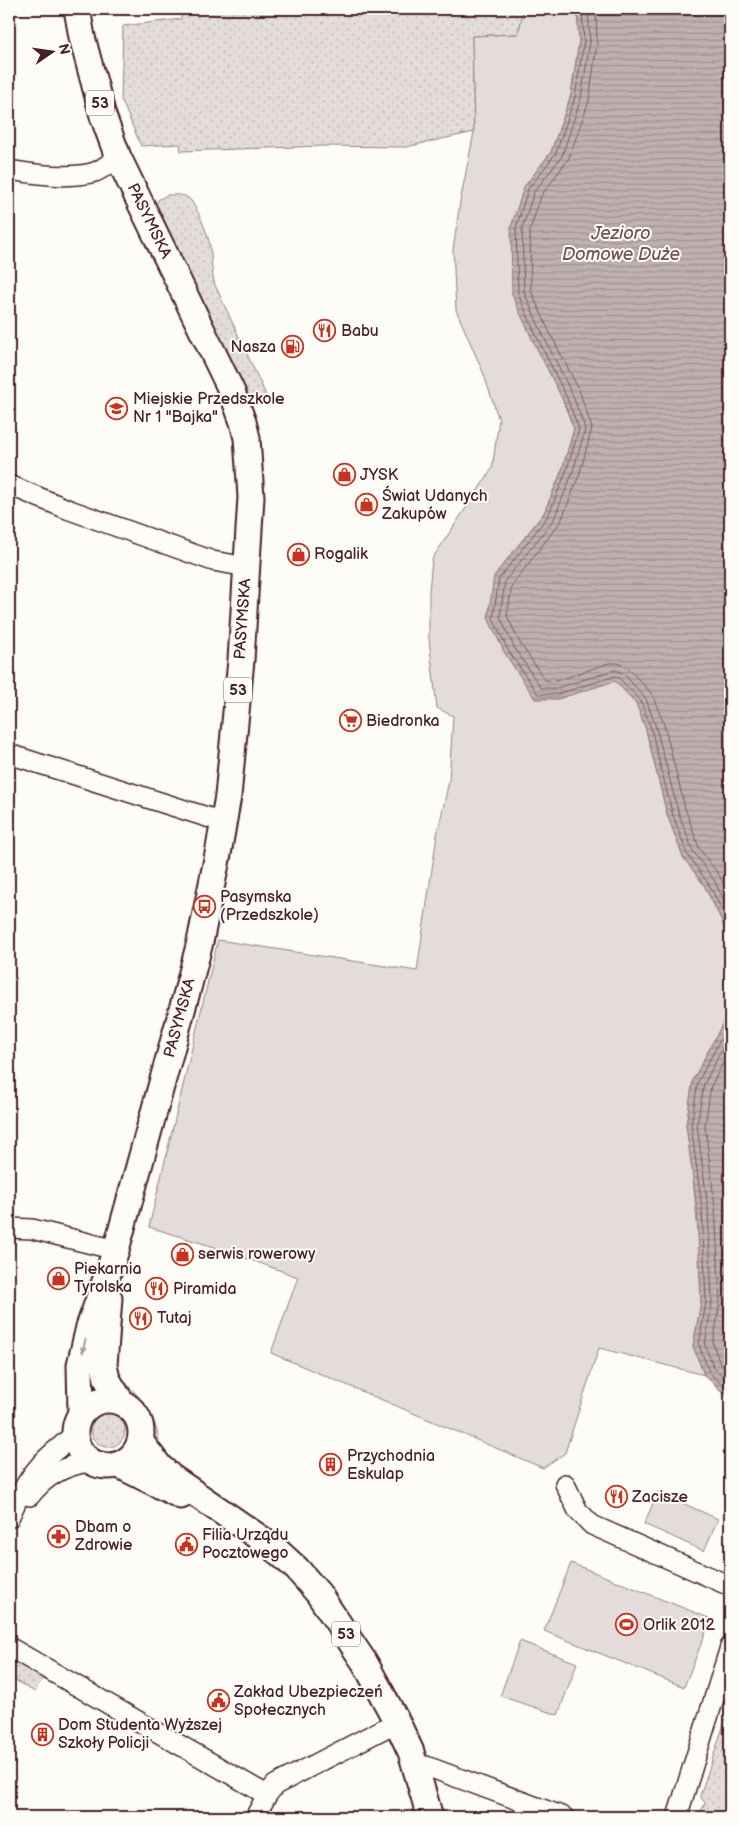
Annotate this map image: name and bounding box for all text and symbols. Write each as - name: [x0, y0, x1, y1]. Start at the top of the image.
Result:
- north arrow: [28, 28, 78, 78]
- text: N: [55, 42, 74, 56]
- road number: 53: [86, 90, 114, 116]
- street label: PASYMSKA: [123, 180, 175, 262]
- water label: Jezioro Domowe Duże: [562, 223, 680, 265]
- restaurant icon: Babu: [313, 319, 337, 343]
- place label: Babu: [341, 322, 379, 341]
- fuel station icon: Nasza: [280, 335, 304, 359]
- place label: Nasza: [230, 338, 276, 357]
- place label: Miejskie Przedszkole Nr 1 "Bajka": [133, 390, 285, 427]
- school or university icon: Miejskie Przedszkole Nr 1 "Bajka": [105, 396, 129, 420]
- shop icon: JYSK: [332, 463, 356, 487]
- place label: JYSK: [360, 466, 399, 485]
- place label: Świat Udanych Zakupów: [381, 485, 488, 524]
- shop icon: Świat Udanych Zakupów: [354, 493, 378, 517]
- shop icon: Rogalik: [286, 542, 310, 566]
- place label: Rogalik: [314, 545, 368, 564]
- street label: PASYMSKA: [231, 578, 255, 660]
- road number: 53: [224, 678, 252, 702]
- supermarket icon: Biedronka: [338, 709, 362, 733]
- place label: Biedronka: [366, 712, 440, 731]
- place label: Pasymska (Przedszkole): [220, 888, 319, 925]
- bus stop icon: Pasymska (Przedszkole): [192, 894, 216, 918]
- street label: PASYMSKA: [160, 976, 200, 1060]
- shop icon: serwis rowerowy: [170, 1242, 194, 1266]
- place label: serwis rowerowy: [198, 1245, 316, 1264]
- place label: Piekarnia Tyrolska: [74, 1260, 142, 1297]
- shop icon: Piekarnia Tyrolska: [46, 1266, 70, 1290]
- restaurant icon: Piramida: [145, 1277, 169, 1301]
- place label: Piramida: [173, 1280, 237, 1299]
- restaurant icon: Tutaj: [129, 1306, 153, 1330]
- place label: Tutaj: [157, 1309, 192, 1328]
- one-way arrow: [80, 1338, 88, 1354]
- place label: Przychodnia Eskulap: [347, 1447, 435, 1484]
- building icon: Przychodnia Eskulap: [319, 1453, 343, 1477]
- restaurant icon: Zacisze: [604, 1485, 628, 1509]
- place label: Zacisze: [631, 1488, 688, 1507]
- place label: Dbam o Zdrowie: [74, 1518, 133, 1555]
- pharmacy icon: Dbam o Zdrowie: [47, 1524, 71, 1548]
- place label: Filia Urządu Pocztowego: [202, 1526, 289, 1563]
- public building icon: Filia Urządu Pocztowego: [174, 1532, 198, 1556]
- sports icon: Orlik 2012: [615, 1613, 639, 1637]
- place label: Orlik 2012: [643, 1616, 715, 1635]
- road number: 53: [332, 1622, 360, 1646]
- place label: Zakład Ubezpieczeń Społecznych: [233, 1683, 383, 1720]
- public building icon: Zakład Ubezpieczeń Społecznych: [206, 1689, 230, 1713]
- place label: Dom Studenta Wyższej Szkoły Policji: [58, 1716, 222, 1753]
- building icon: Dom Studenta Wyższej Szkoły Policji: [30, 1722, 54, 1746]

